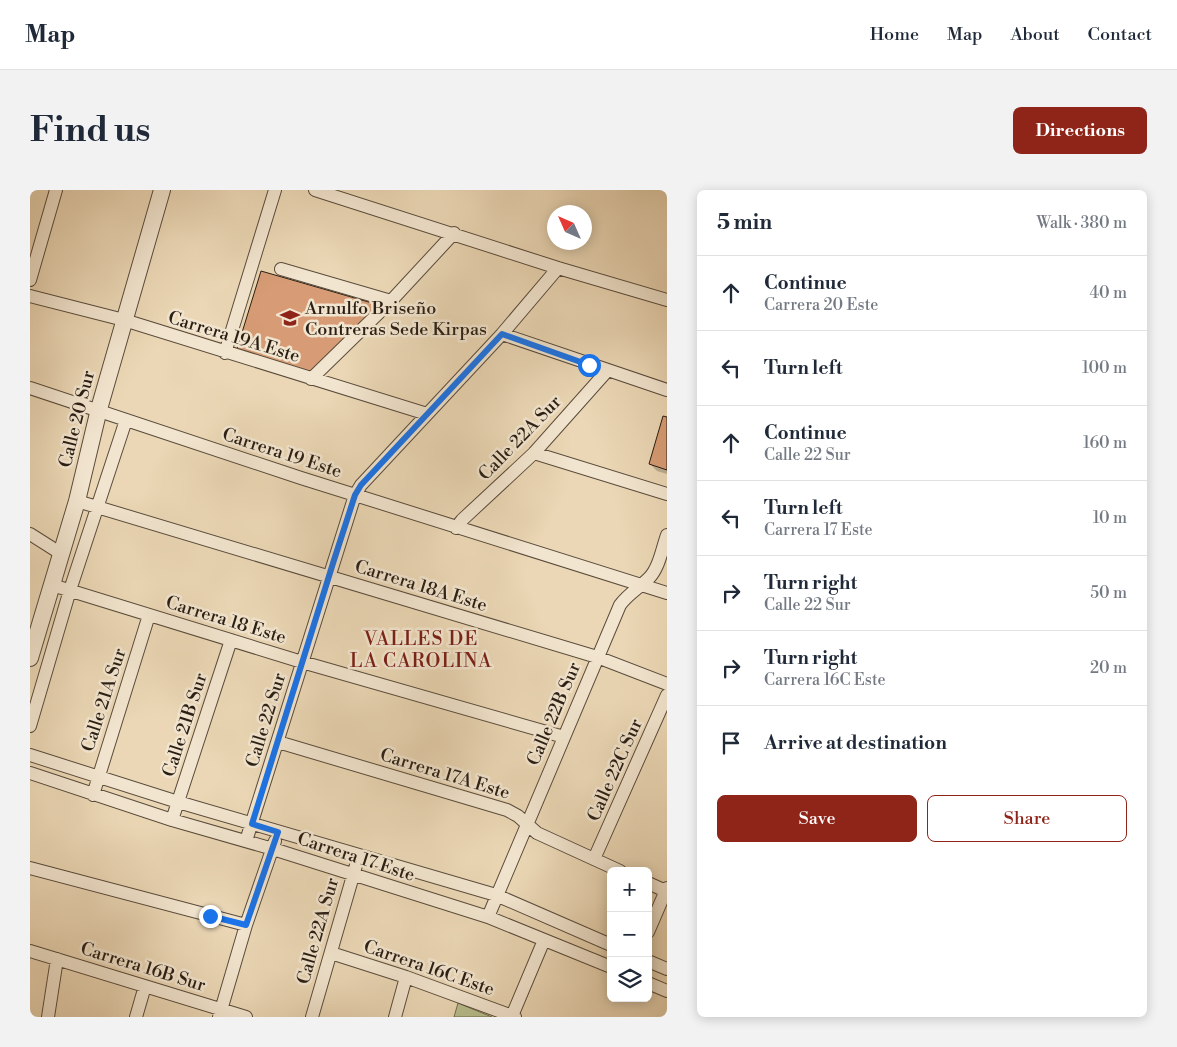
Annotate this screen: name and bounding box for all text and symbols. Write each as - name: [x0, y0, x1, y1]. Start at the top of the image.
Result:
- text: Map: [25, 20, 75, 50]
- text: Home: [870, 23, 919, 46]
- text: Map: [947, 23, 983, 46]
- text: About: [1011, 23, 1060, 46]
- text: Contact: [1088, 23, 1152, 46]
- button: Directions: [1013, 107, 1147, 154]
- text: Find us: [30, 109, 150, 152]
- north arrow: [547, 205, 592, 250]
- text: 5 min: [717, 210, 772, 236]
- text: Walk · 380 m: [1037, 213, 1127, 233]
- text: Continue: [764, 271, 847, 295]
- icon: ahead: [717, 279, 745, 307]
- text: 40 m: [1090, 283, 1127, 303]
- text: Carrera 20 Este: [764, 295, 878, 315]
- place label: Arnulfo Briseño Contreras Sede Kirpas: [304, 297, 487, 341]
- street label: Carrera 19A Este: [165, 306, 303, 368]
- school or university icon: Arnulfo Briseño Contreras Sede Kirpas: [279, 307, 301, 329]
- route start: [578, 354, 601, 377]
- icon: left: [717, 354, 745, 382]
- text: Turn left: [764, 356, 843, 380]
- text: 100 m: [1082, 358, 1127, 378]
- street label: Calle 20 Sur: [54, 368, 100, 470]
- street label: Calle 22A Sur: [474, 390, 567, 486]
- text: Continue: [764, 421, 847, 445]
- street label: Carrera 19 Este: [219, 423, 345, 483]
- icon: ahead: [717, 429, 745, 457]
- text: 160 m: [1083, 433, 1127, 453]
- text: Calle 22 Sur: [764, 445, 851, 465]
- text: Turn left: [764, 496, 843, 520]
- icon: left: [717, 504, 745, 532]
- text: 10 m: [1093, 508, 1127, 528]
- text: Carrera 17 Este: [764, 520, 873, 540]
- street label: Carrera 18A Este: [352, 555, 490, 617]
- text: Turn right: [764, 571, 857, 595]
- icon: right: [717, 579, 745, 607]
- text: 50 m: [1090, 583, 1127, 603]
- street label: Carrera 18 Este: [163, 591, 289, 649]
- text: Calle 22 Sur: [764, 595, 851, 615]
- district label: VALLES DE LA CAROLINA: [350, 627, 492, 673]
- street label: Calle 21A Sur: [76, 645, 132, 755]
- text: Turn right: [764, 646, 857, 670]
- icon: right: [717, 654, 745, 682]
- text: 20 m: [1090, 658, 1127, 678]
- street label: Calle 22B Sur: [522, 659, 586, 769]
- street label: Calle 21B Sur: [157, 670, 213, 780]
- street label: Calle 22 Sur: [241, 670, 291, 770]
- text: Carrera 16C Este: [764, 670, 886, 690]
- street label: Calle 22C Sur: [582, 715, 648, 825]
- icon: arrive: [717, 729, 745, 757]
- text: Arrive at destination: [764, 731, 947, 755]
- street label: Carrera 17A Este: [377, 743, 513, 805]
- button: Save: [717, 795, 917, 842]
- button: Share: [927, 795, 1127, 842]
- street label: Carrera 17 Este: [294, 827, 418, 887]
- map controls: [607, 867, 652, 1002]
- button: +: [607, 867, 652, 912]
- street label: Calle 22A Sur: [292, 875, 344, 987]
- route end: [199, 905, 222, 928]
- button: −: [607, 912, 652, 957]
- street label: Carrera 16C Este: [361, 935, 497, 1001]
- street label: Carrera 16B Sur: [78, 937, 209, 997]
- button: layers: [607, 957, 652, 1002]

